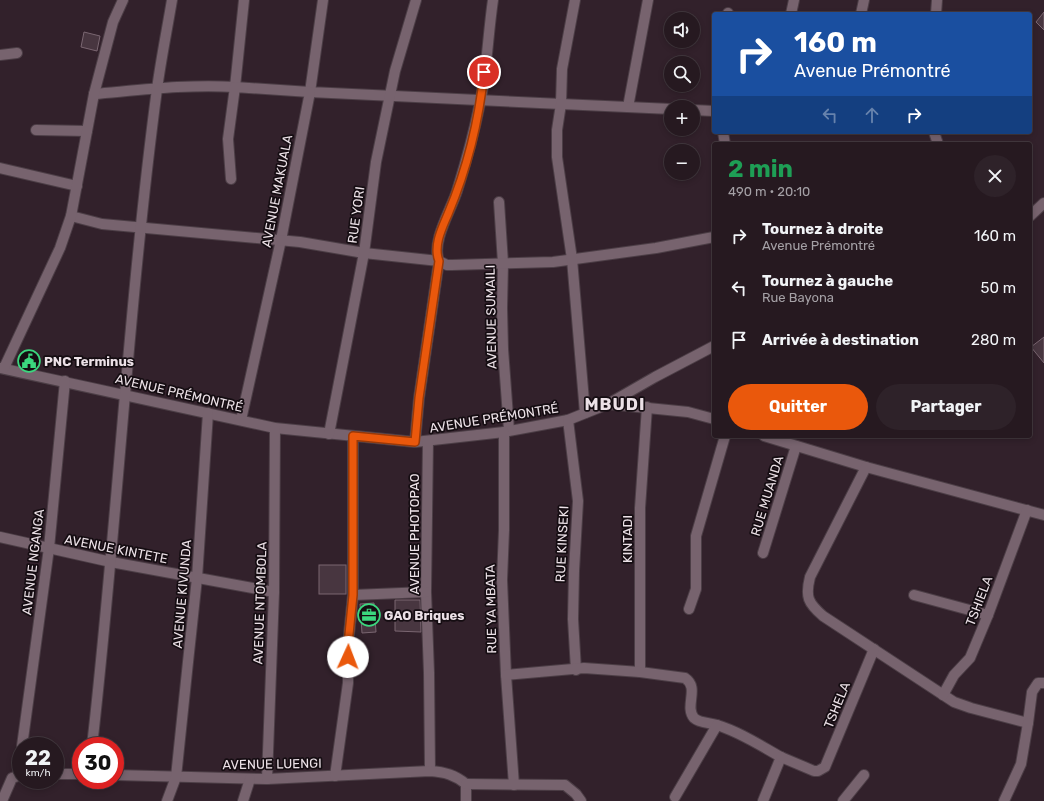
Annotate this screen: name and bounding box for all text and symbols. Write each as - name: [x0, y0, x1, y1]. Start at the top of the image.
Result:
- map controls: [664, 12, 700, 180]
- button: sound: [664, 12, 700, 48]
- text: 160 m: [794, 26, 877, 59]
- icon: right: [728, 28, 780, 80]
- pin: [467, 55, 501, 89]
- button: search: [664, 56, 700, 92]
- text: Avenue Prémontré: [794, 60, 951, 82]
- icon: arrive: [473, 61, 495, 83]
- button: +: [664, 100, 700, 136]
- icon: left: [819, 104, 841, 126]
- icon: ahead: [861, 104, 883, 126]
- icon: right: [903, 104, 925, 126]
- street label: AVENUE MAKUALA: [259, 133, 295, 248]
- button: −: [664, 144, 700, 180]
- text: 2 min: [728, 155, 793, 183]
- button: close: [974, 155, 1016, 197]
- text: 490 m · 20:10: [728, 184, 810, 199]
- street label: RUE YORI: [345, 186, 367, 244]
- text: Tournez à droite: [762, 220, 883, 238]
- icon: right: [728, 225, 750, 247]
- text: 160 m: [974, 227, 1016, 245]
- text: Avenue Prémontré: [762, 238, 875, 253]
- street label: AVENUE SUMAILI: [483, 265, 499, 369]
- text: Tournez à gauche: [762, 272, 893, 290]
- icon: left: [728, 277, 750, 299]
- text: 50 m: [981, 279, 1016, 297]
- text: Rue Bayona: [762, 290, 834, 305]
- icon: arrive: [728, 329, 750, 351]
- text: Arrivée à destination: [762, 331, 919, 349]
- text: 280 m: [971, 331, 1016, 349]
- public building icon: PNC Terminus: [16, 348, 42, 374]
- place label: PNC Terminus: [44, 354, 134, 369]
- street label: AVENUE PRÉMONTRÉ: [114, 371, 244, 415]
- button: Quitter: [728, 384, 868, 430]
- button: Partager: [876, 384, 1016, 430]
- district label: MBUDI: [584, 394, 646, 414]
- street label: AVENUE PRÉMONTRÉ: [428, 400, 560, 436]
- street label: RUE MUANDA: [748, 454, 786, 538]
- street label: AVENUE PHOTOPAO: [407, 473, 422, 595]
- street label: RUE KINSEKI: [553, 505, 571, 583]
- street label: AVENUE NGANGA: [19, 508, 47, 616]
- street label: KINTADI: [620, 515, 635, 563]
- street label: AVENUE KINTETE: [63, 532, 169, 566]
- street label: AVENUE KIVUNDA: [170, 539, 194, 649]
- street label: AVENUE NTOMBOLA: [250, 541, 270, 665]
- street label: RUE YA MBATA: [483, 564, 499, 654]
- street label: TSHIELA: [963, 574, 995, 628]
- office icon: GAO Briques: [356, 602, 382, 628]
- place label: GAO Briques: [384, 608, 465, 623]
- position arrow: [327, 636, 369, 678]
- street label: TSHELA: [821, 679, 853, 730]
- speed limit sign: 30: [72, 737, 124, 789]
- text: 22: [25, 746, 51, 770]
- street label: AVENUE LUENGI: [222, 756, 322, 772]
- text: km/h: [26, 767, 50, 779]

